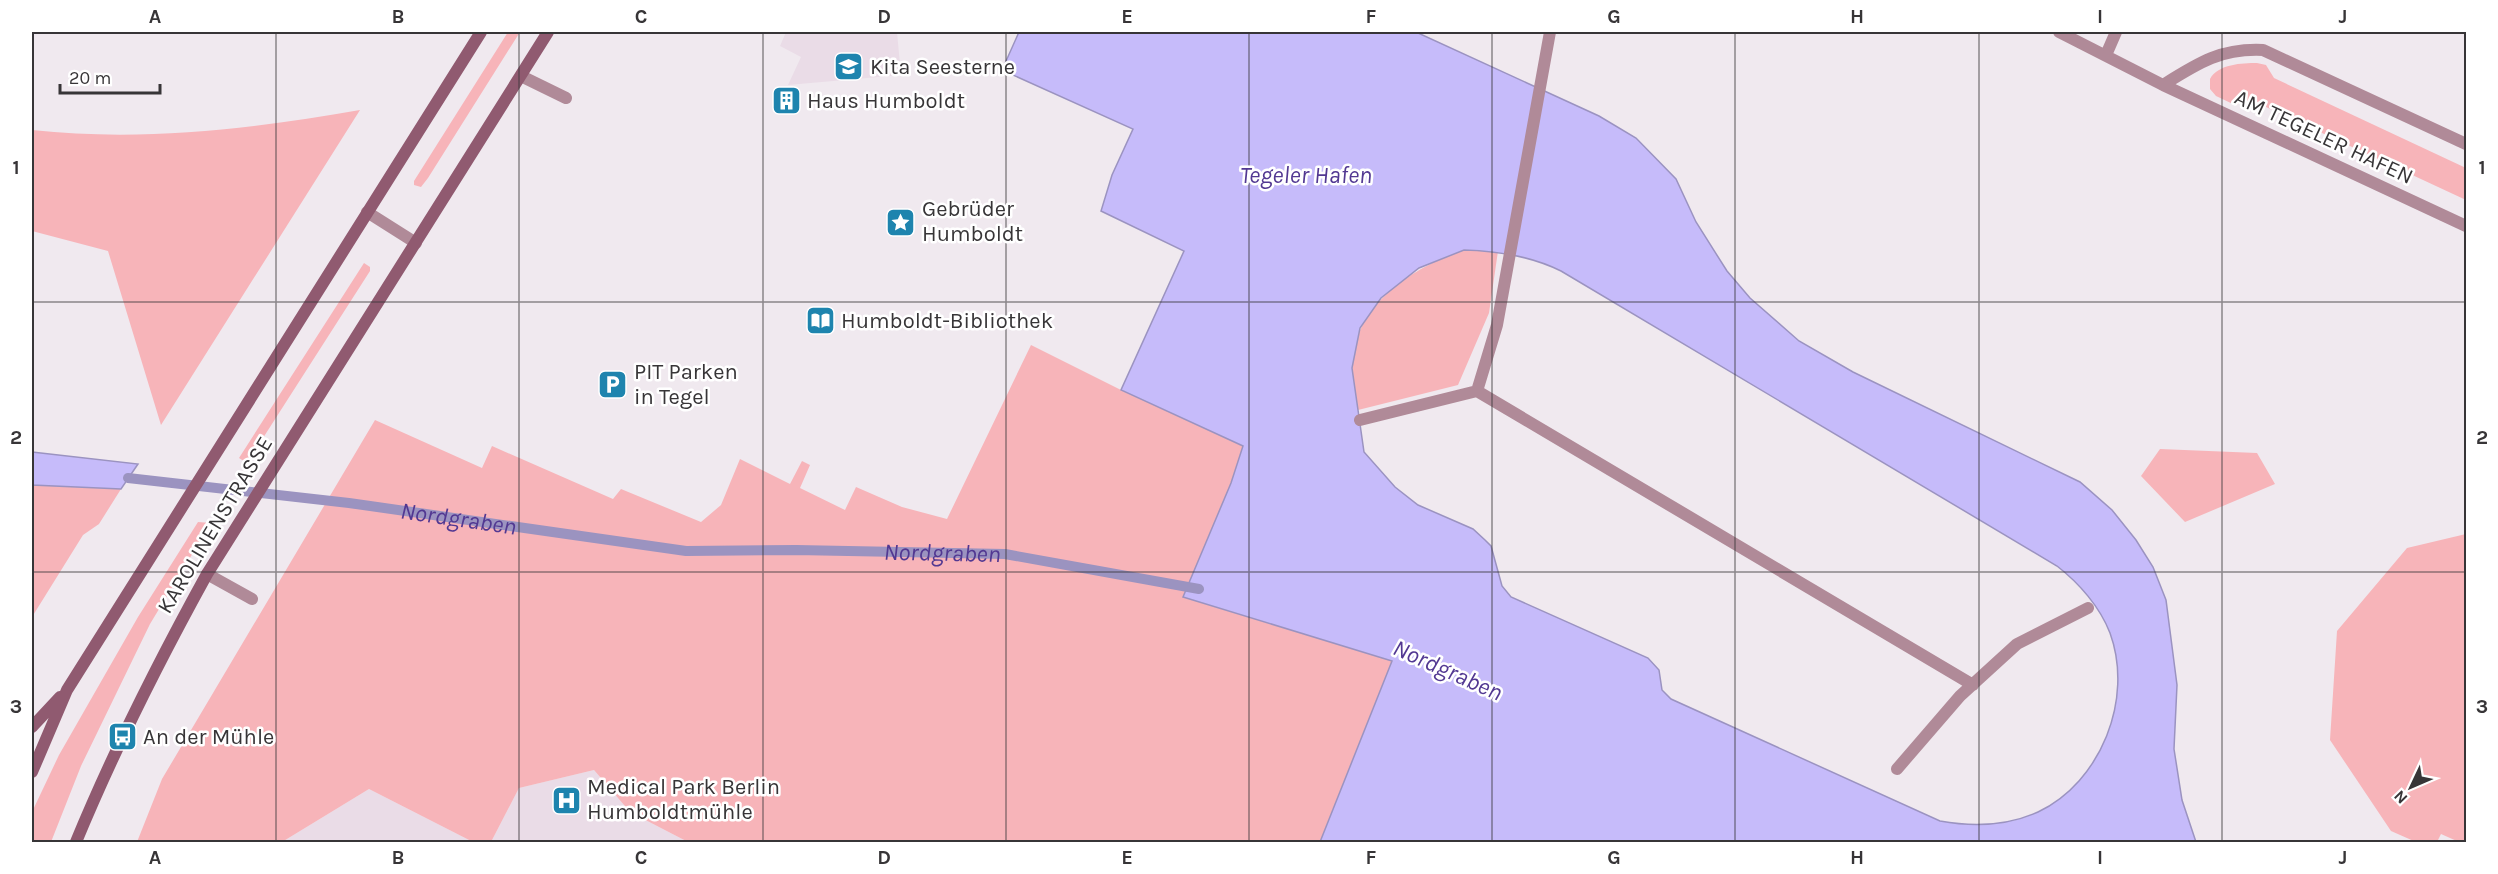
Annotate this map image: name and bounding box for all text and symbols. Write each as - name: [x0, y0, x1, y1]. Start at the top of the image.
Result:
- text: A: [149, 5, 162, 28]
- text: B: [392, 5, 404, 28]
- text: C: [635, 5, 647, 28]
- text: D: [877, 5, 891, 28]
- text: E: [1121, 5, 1133, 28]
- text: F: [1366, 5, 1377, 28]
- text: G: [1607, 5, 1621, 28]
- text: H: [1850, 5, 1864, 28]
- text: I: [2097, 5, 2103, 28]
- text: J: [2339, 5, 2347, 28]
- school or university icon: Kita Seesterne: [833, 51, 865, 83]
- place label: Kita Seesterne: [870, 54, 1015, 80]
- scale bar: [60, 57, 160, 95]
- text: 20 m: [69, 67, 111, 89]
- street label: AM TEGELER HAFEN: [2231, 84, 2417, 190]
- building icon: Haus Humboldt: [770, 85, 802, 117]
- place label: Haus Humboldt: [807, 88, 965, 114]
- text: 1: [12, 156, 20, 179]
- text: 1: [2478, 156, 2486, 179]
- water label: Tegeler Hafen: [1240, 161, 1372, 189]
- place label: Gebrüder Humboldt: [922, 196, 1023, 247]
- place icon: Gebrüder Humboldt: [885, 206, 917, 238]
- library icon: Humboldt-Bibliothek: [804, 305, 836, 337]
- place label: Humboldt-Bibliothek: [841, 308, 1053, 334]
- place label: PIT Parken in Tegel: [634, 359, 738, 410]
- parking icon: PIT Parken in Tegel: [597, 369, 629, 401]
- text: 2: [10, 426, 22, 449]
- text: 2: [2476, 426, 2488, 449]
- street label: KAROLINENSTRASSE: [152, 432, 278, 618]
- water label: Nordgraben: [399, 496, 518, 541]
- water label: Nordgraben: [883, 538, 1001, 568]
- water label: Nordgraben: [1389, 633, 1507, 707]
- text: 3: [10, 695, 22, 718]
- text: 3: [2476, 695, 2488, 718]
- bus stop icon: An der Mühle: [106, 721, 138, 753]
- place label: An der Mühle: [143, 724, 274, 750]
- north arrow: [2381, 757, 2441, 817]
- place label: Medical Park Berlin Humboldtmühle: [587, 774, 780, 825]
- hospital icon: Medical Park Berlin Humboldtmühle: [550, 784, 582, 816]
- text: N: [2390, 786, 2411, 808]
- text: A: [149, 846, 162, 869]
- text: B: [392, 846, 404, 869]
- text: C: [635, 846, 647, 869]
- text: D: [877, 846, 891, 869]
- text: E: [1121, 846, 1133, 869]
- text: F: [1366, 846, 1377, 869]
- text: G: [1607, 846, 1621, 869]
- text: H: [1850, 846, 1864, 869]
- text: I: [2097, 846, 2103, 869]
- text: J: [2339, 846, 2347, 869]

